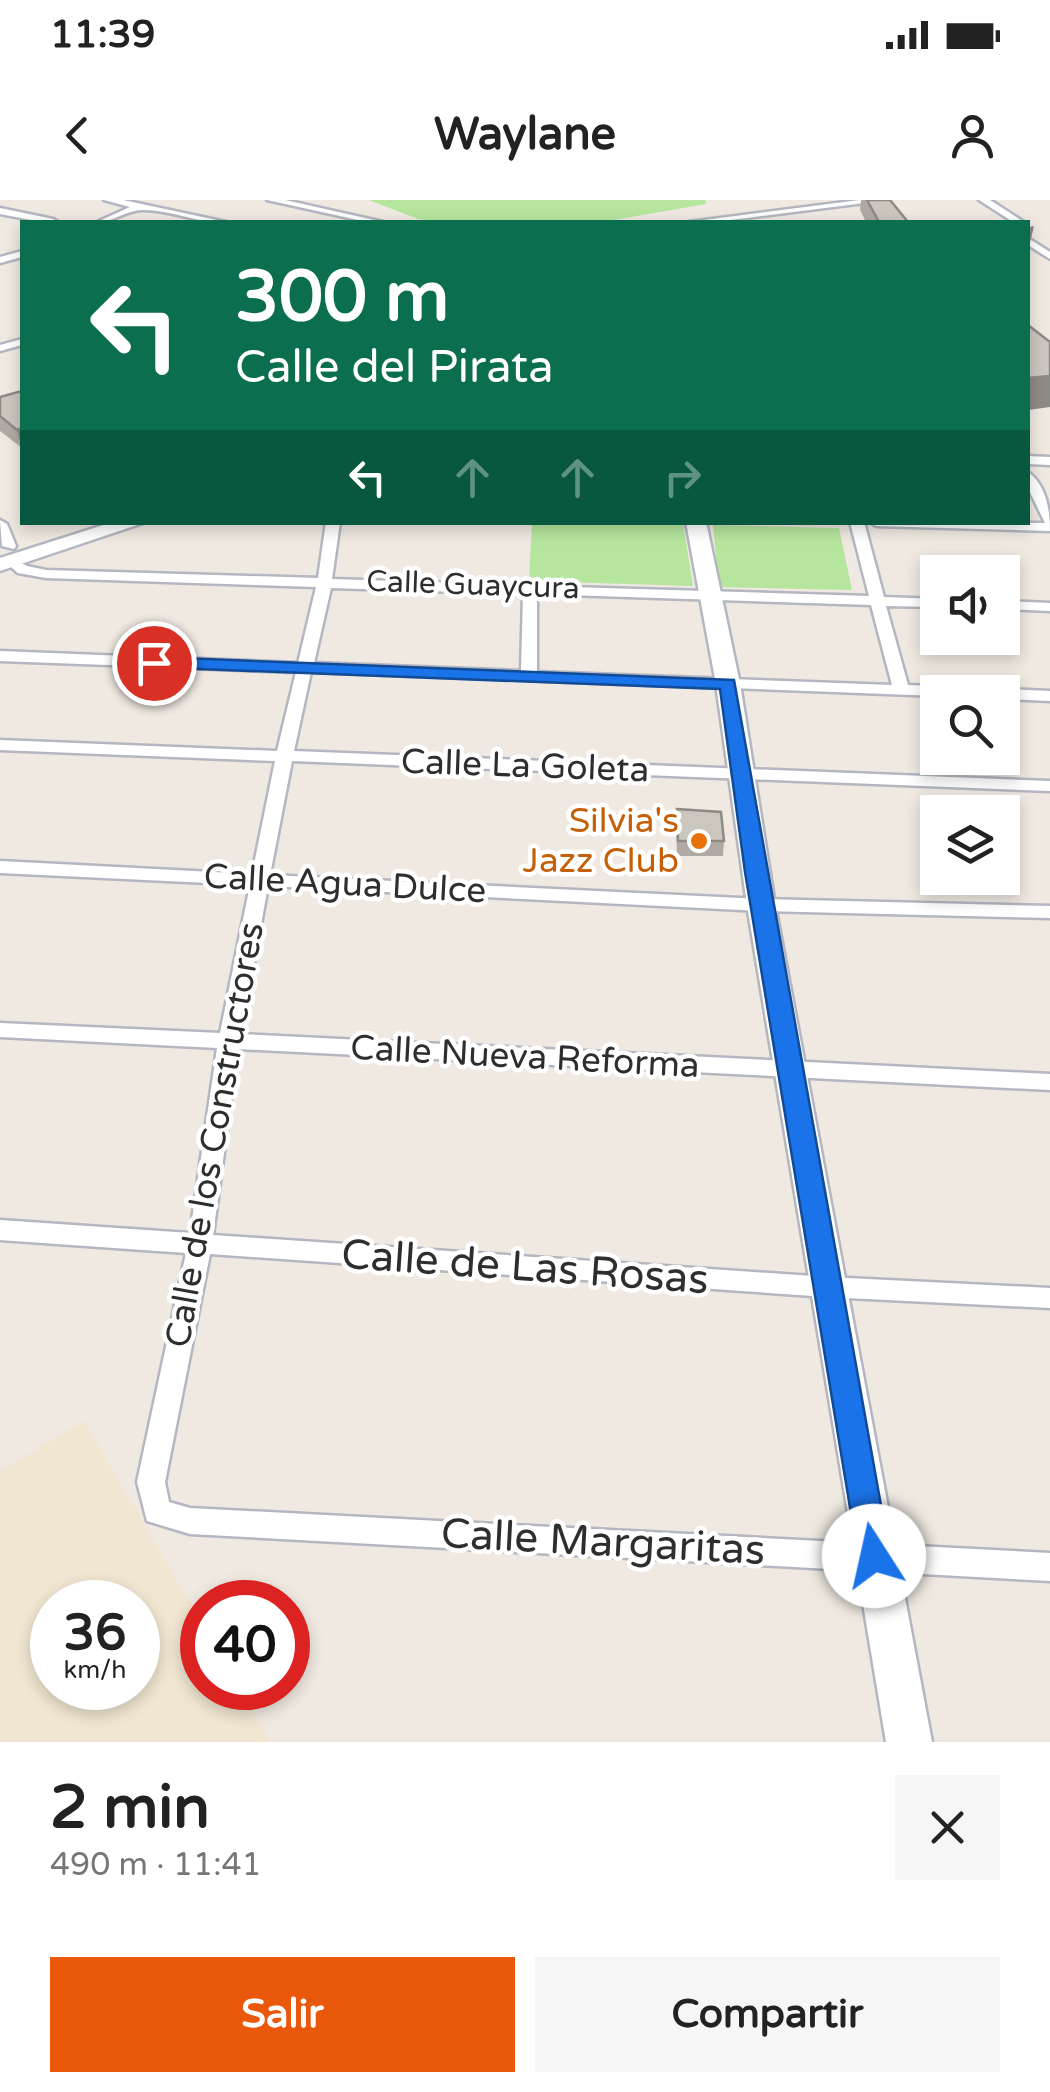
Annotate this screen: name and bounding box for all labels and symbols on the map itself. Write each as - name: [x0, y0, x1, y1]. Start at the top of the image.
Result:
- street label: Calle Guaycura: [366, 563, 580, 607]
- pin: [112, 621, 197, 706]
- street label: Calle La Goleta: [400, 741, 650, 791]
- place label: Silvia's Jazz Club: [523, 800, 679, 882]
- marker: Silvia's Jazz Club: [688, 830, 710, 852]
- street label: Calle Agua Dulce: [203, 856, 487, 912]
- street label: Calle de los Constructores: [157, 919, 273, 1351]
- street label: Calle Nueva Reforma: [349, 1027, 701, 1087]
- street label: Calle de Las Rosas: [340, 1229, 710, 1305]
- position arrow: [822, 1504, 926, 1608]
- street label: Calle Margaritas: [440, 1508, 766, 1576]
- speed limit sign: 40: [180, 1580, 310, 1710]

